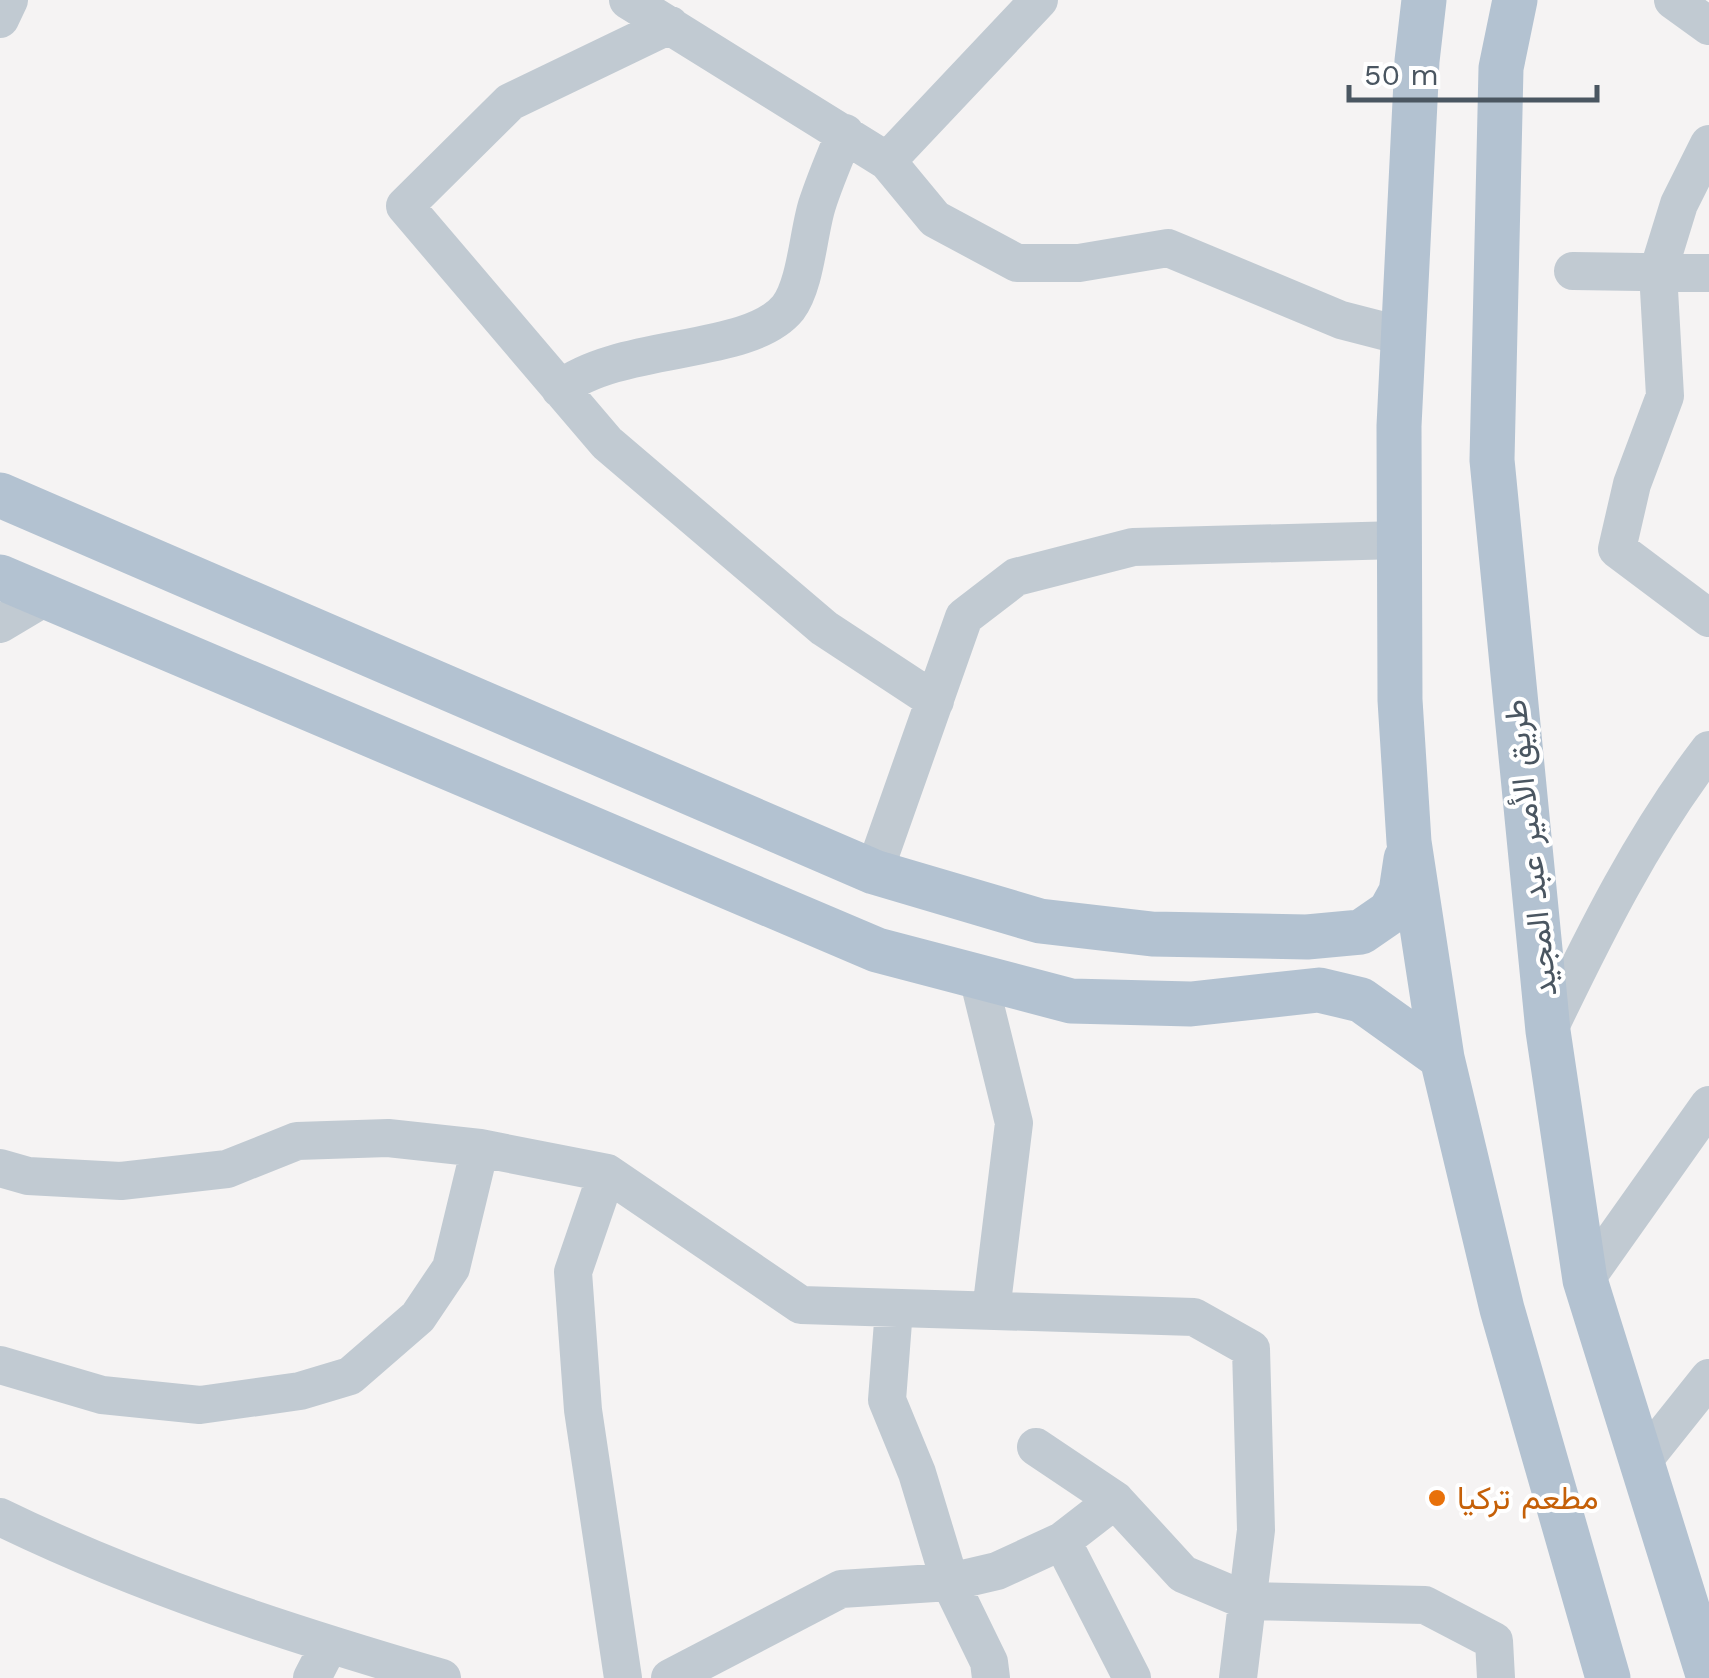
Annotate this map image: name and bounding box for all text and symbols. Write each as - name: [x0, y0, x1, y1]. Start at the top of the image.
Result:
- scale bar: [1349, 40, 1596, 102]
- text: 50 m: [1364, 57, 1439, 92]
- street label: طريق الأمير عبد المجيد: [1496, 697, 1565, 998]
- place label: مطعم تركيا: [1457, 1479, 1599, 1519]
- marker: مطعم تركيا: [1426, 1487, 1448, 1509]

